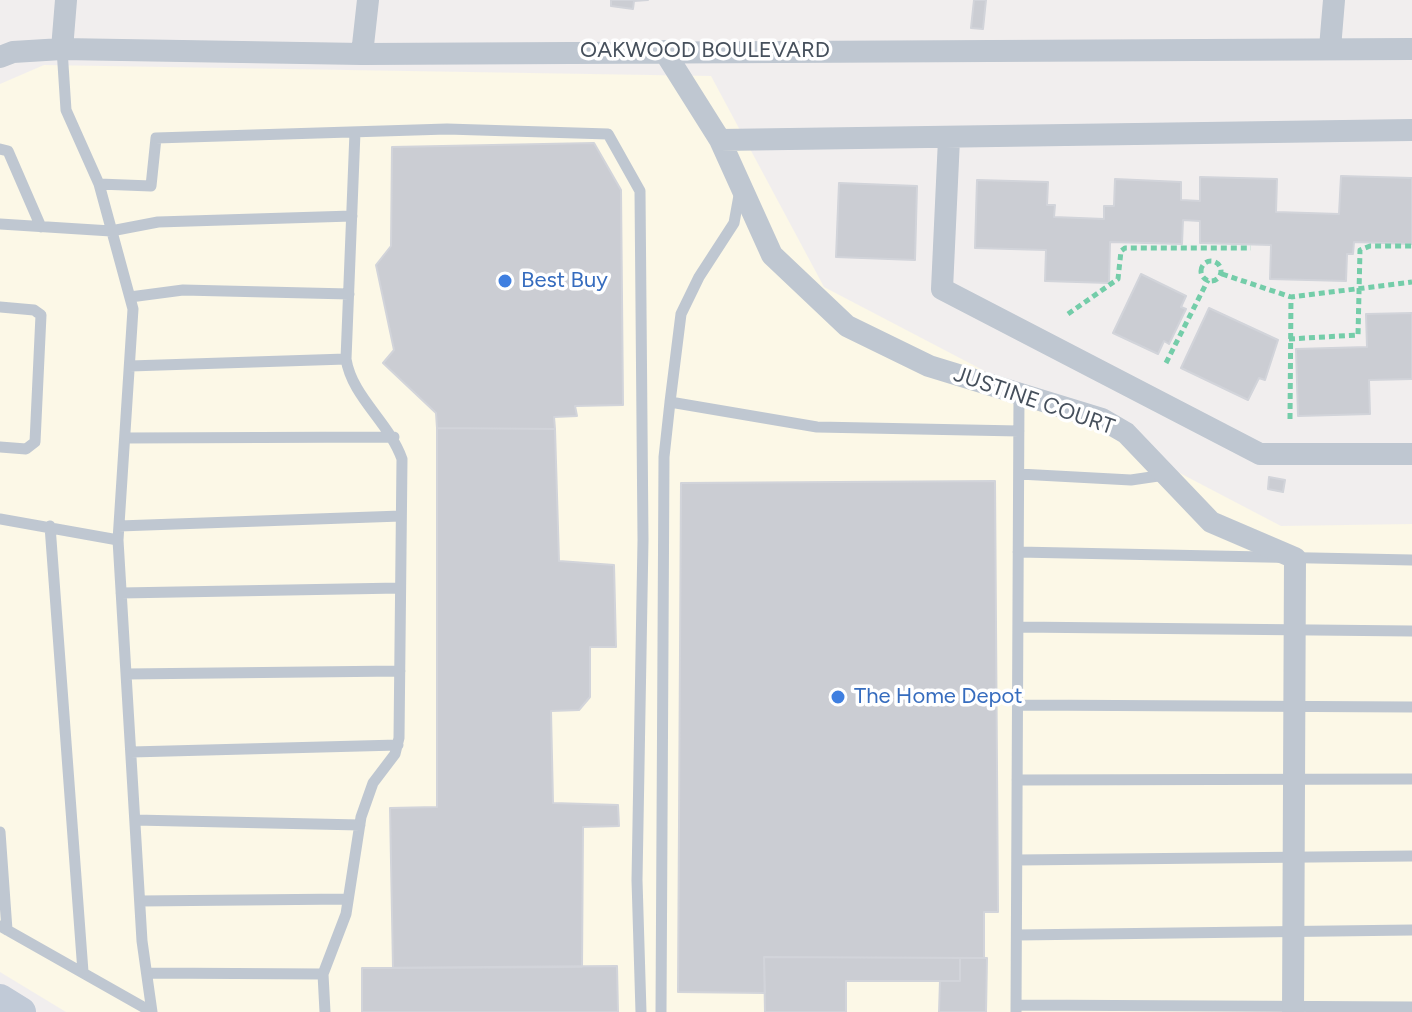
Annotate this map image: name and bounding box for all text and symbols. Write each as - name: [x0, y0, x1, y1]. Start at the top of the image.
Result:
- street label: OAKWOOD BOULEVARD: [580, 38, 830, 64]
- place label: Best Buy: [521, 268, 608, 294]
- marker: Best Buy: [496, 272, 514, 290]
- street label: JUSTINE COURT: [950, 361, 1118, 441]
- place label: The Home Depot: [854, 684, 1023, 710]
- marker: The Home Depot: [829, 688, 847, 706]

